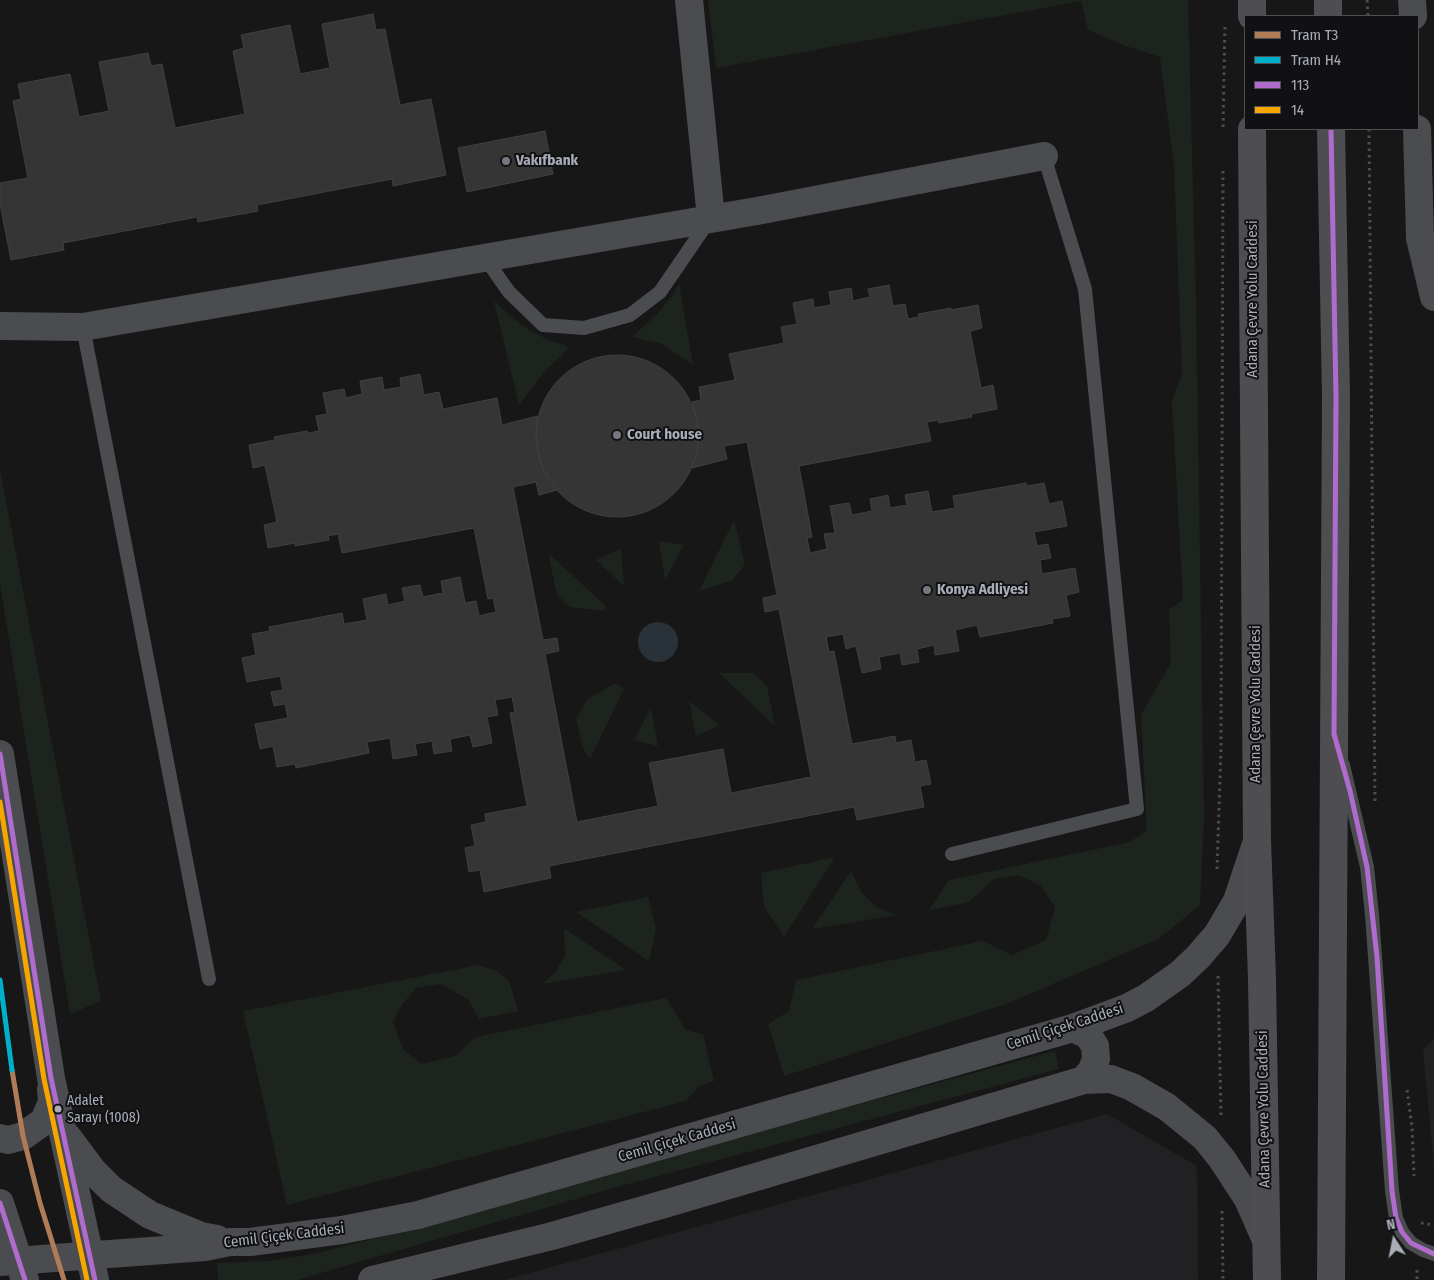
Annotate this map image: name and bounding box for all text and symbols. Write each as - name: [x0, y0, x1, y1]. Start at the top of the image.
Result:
- legend: [1244, 15, 1419, 130]
- text: Tram T3: [1291, 26, 1338, 44]
- text: Tram H4: [1291, 51, 1341, 69]
- text: 113: [1291, 76, 1309, 94]
- text: 14: [1291, 101, 1304, 119]
- place label: Vakıfbank: [516, 152, 578, 170]
- marker: Vakıfbank: [500, 155, 512, 167]
- street label: Adana Çevre Yolu Caddesi: [1244, 220, 1262, 378]
- place label: Court house: [627, 426, 702, 444]
- marker: Court house: [611, 429, 623, 441]
- place label: Konya Adliyesi: [937, 581, 1028, 599]
- marker: Konya Adliyesi: [921, 584, 933, 596]
- street label: Adana Çevre Yolu Caddesi: [1247, 625, 1265, 783]
- street label: Cemil Çiçek Caddesi: [1004, 1000, 1126, 1054]
- street label: Adana Çevre Yolu Caddesi: [1254, 1030, 1274, 1188]
- place label: Adalet Sarayı (1008): [67, 1093, 140, 1126]
- marker: Adalet Sarayı (1008): [53, 1104, 63, 1114]
- street label: Cemil Çiçek Caddesi: [616, 1116, 738, 1166]
- north arrow: [1369, 1215, 1419, 1265]
- text: N: [1385, 1216, 1397, 1234]
- street label: Cemil Çiçek Caddesi: [223, 1220, 345, 1252]

